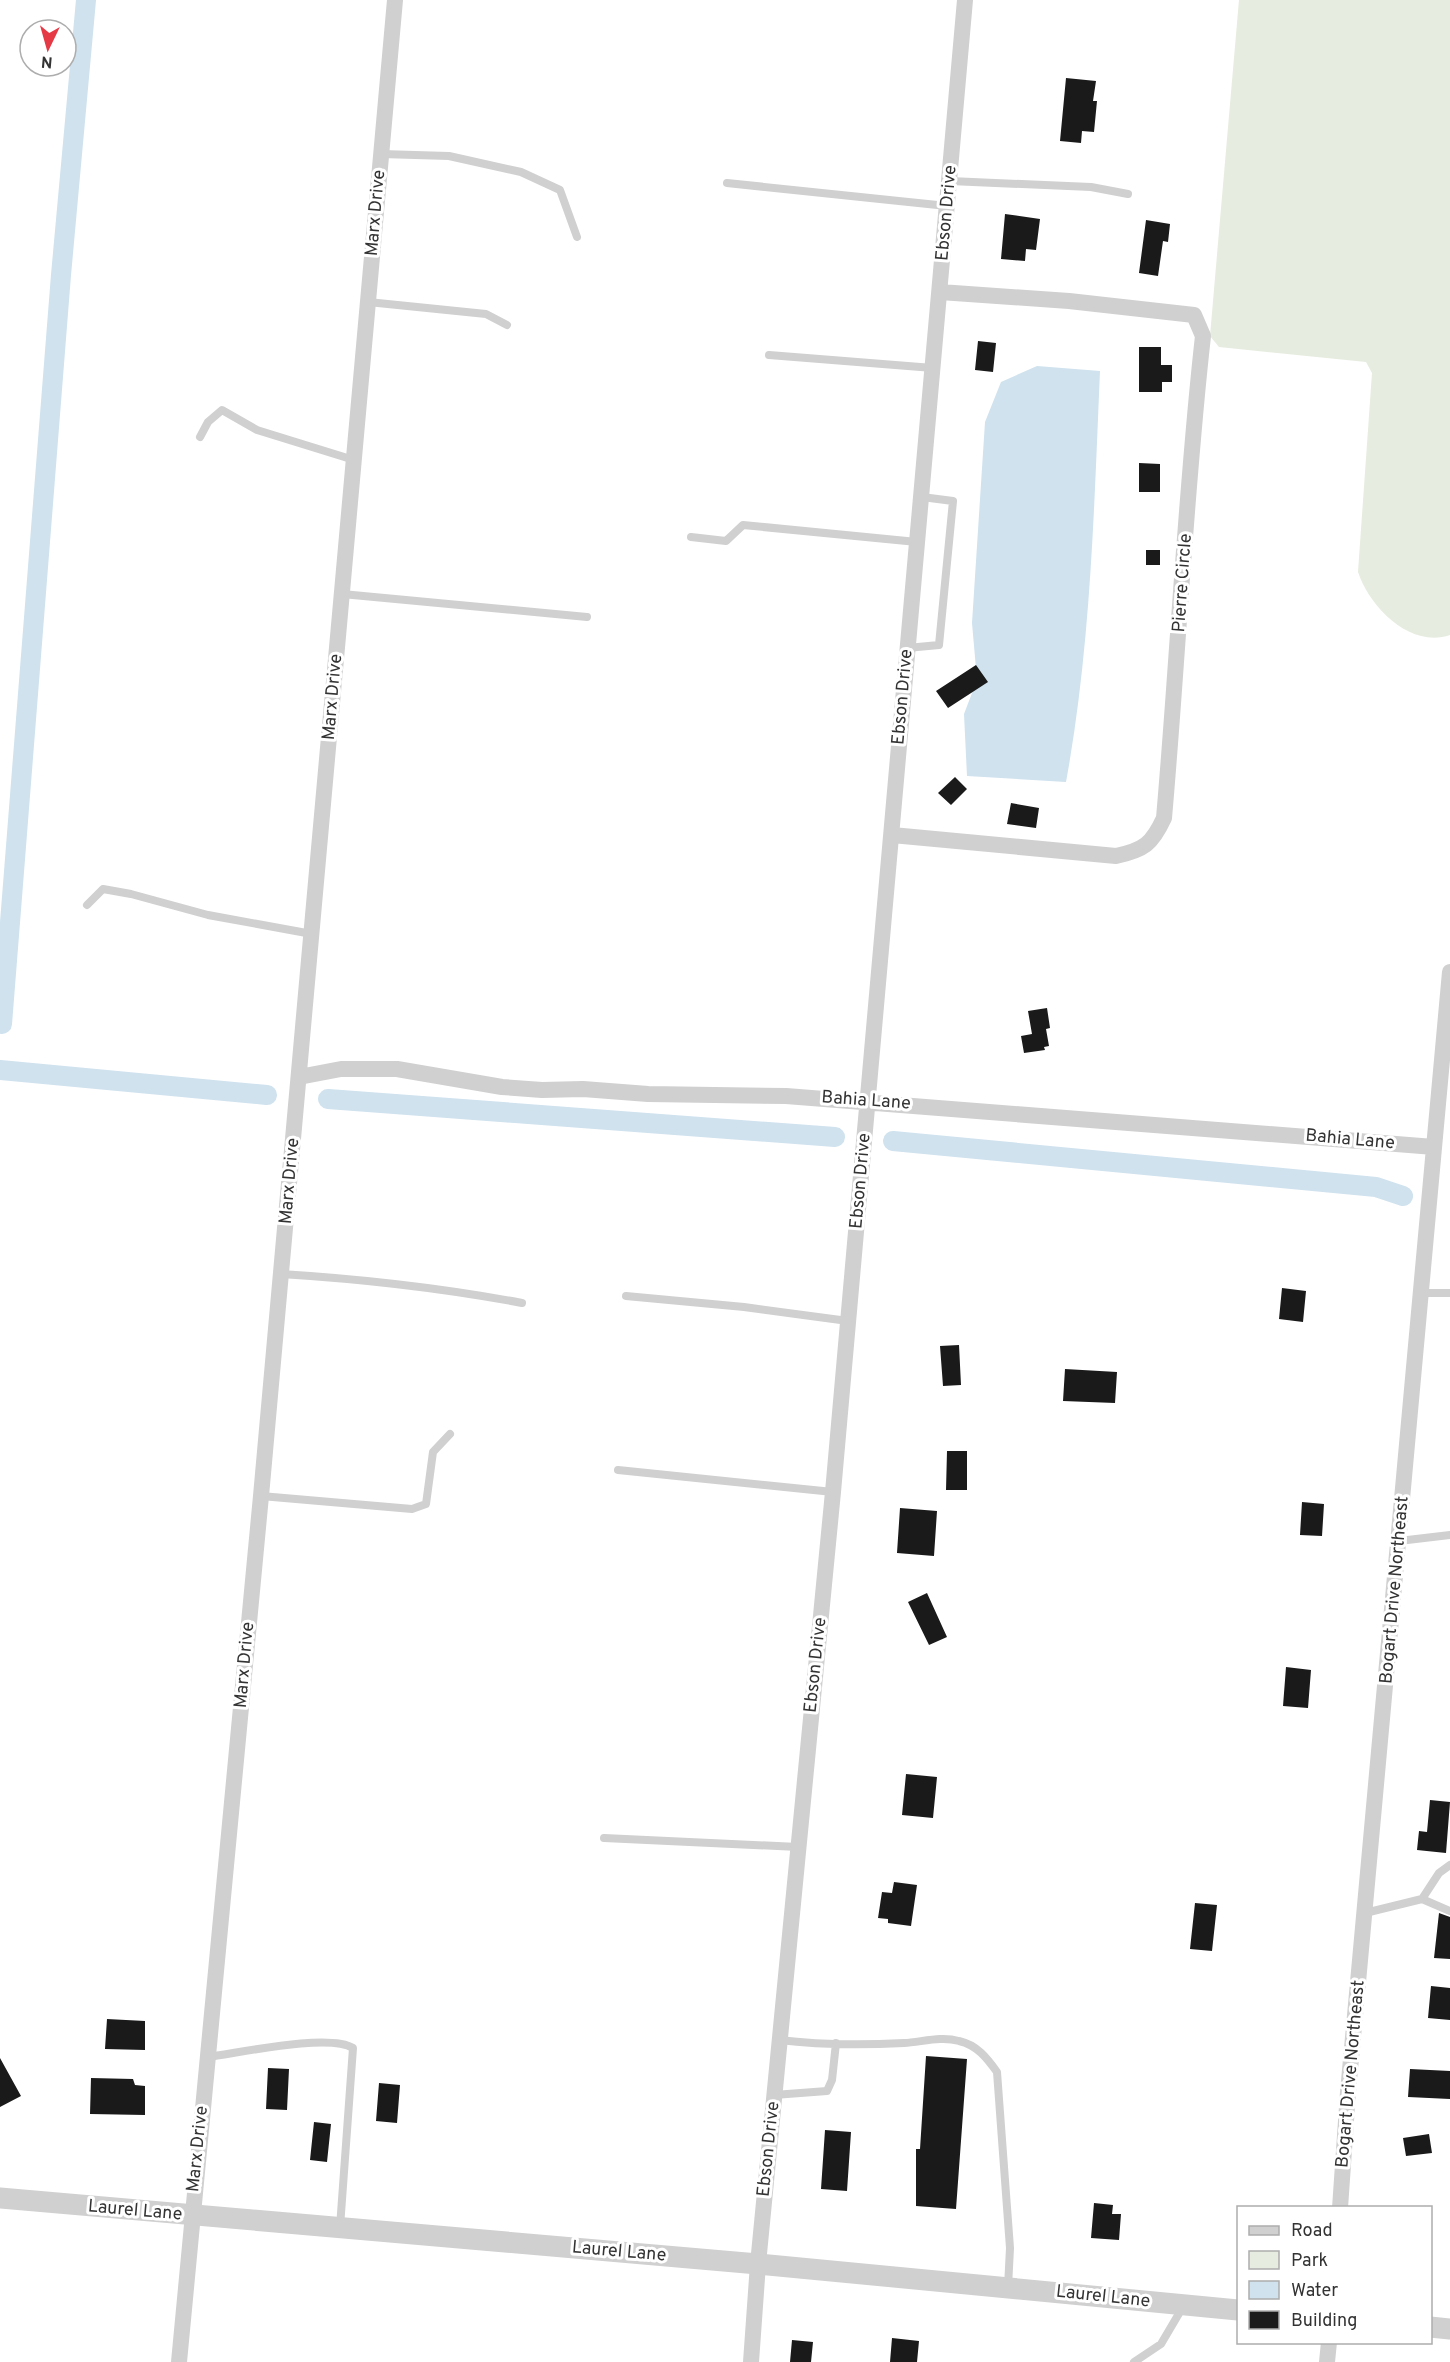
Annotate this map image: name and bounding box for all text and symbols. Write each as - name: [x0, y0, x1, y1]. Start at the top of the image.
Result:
- north arrow: [18, 18, 78, 78]
- text: N: [40, 50, 53, 71]
- street label: Ebson Drive: [931, 164, 963, 262]
- street label: Marx Drive: [361, 169, 391, 257]
- street label: Pierre Circle: [1168, 533, 1198, 633]
- street label: Ebson Drive: [887, 648, 919, 746]
- street label: Marx Drive: [318, 653, 348, 741]
- street label: Bahia Lane: [820, 1086, 912, 1116]
- street label: Bahia Lane: [1304, 1125, 1396, 1155]
- street label: Ebson Drive: [845, 1132, 877, 1230]
- street label: Marx Drive: [275, 1137, 305, 1225]
- street label: Bogart Drive Northeast: [1375, 1495, 1415, 1685]
- street label: Ebson Drive: [800, 1616, 832, 1714]
- street label: Marx Drive: [230, 1621, 260, 1709]
- street label: Bogart Drive Northeast: [1331, 1979, 1371, 2169]
- street label: Ebson Drive: [753, 2100, 785, 2198]
- street label: Marx Drive: [182, 2105, 214, 2193]
- street label: Laurel Lane: [87, 2195, 183, 2227]
- legend: [1237, 2206, 1432, 2344]
- text: Road: [1291, 2220, 1333, 2243]
- street label: Laurel Lane: [571, 2236, 667, 2268]
- text: Park: [1291, 2250, 1328, 2273]
- text: Water: [1291, 2280, 1338, 2303]
- street label: Laurel Lane: [1055, 2281, 1151, 2313]
- text: Building: [1291, 2310, 1357, 2333]

